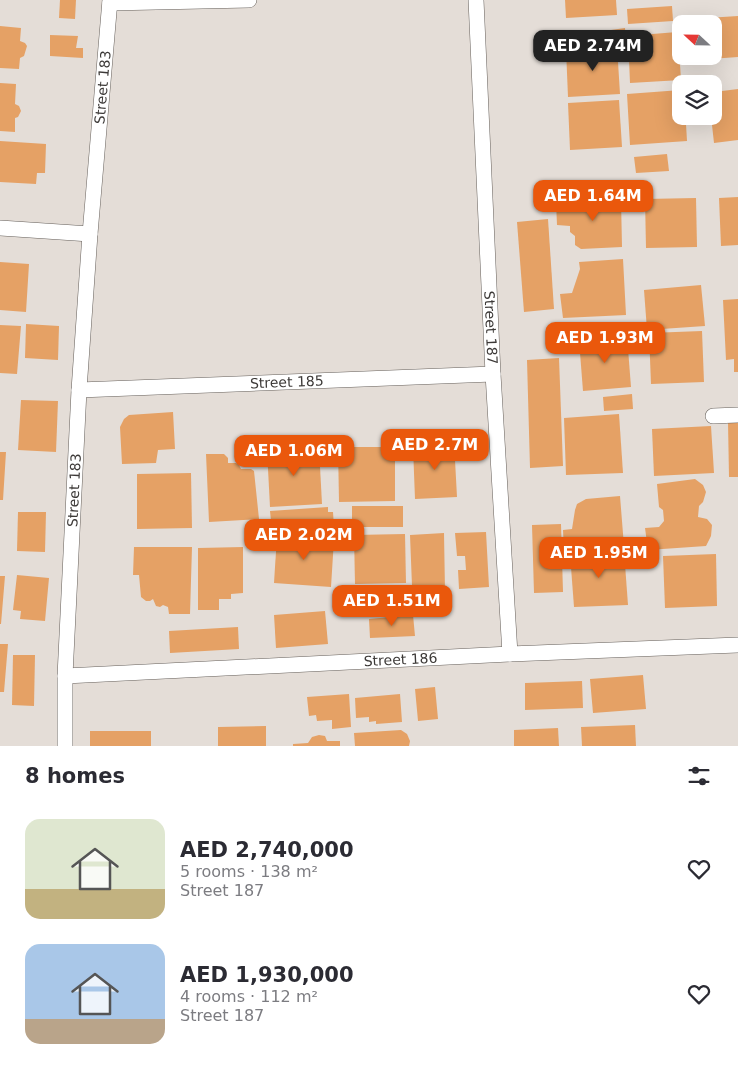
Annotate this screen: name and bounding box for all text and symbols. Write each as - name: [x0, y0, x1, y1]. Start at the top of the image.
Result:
- north arrow: [672, 15, 722, 65]
- map controls: [672, 15, 722, 125]
- pin: AED 2.74M: [536, 30, 650, 72]
- text: AED 2.74M: [544, 36, 642, 55]
- street label: Street 183: [91, 50, 114, 125]
- button: layers: [672, 75, 722, 125]
- pin: AED 1.64M: [536, 180, 650, 222]
- text: AED 1.64M: [544, 186, 642, 205]
- street label: Street 187: [481, 290, 501, 365]
- pin: AED 1.93M: [548, 322, 662, 364]
- text: AED 1.93M: [556, 328, 654, 347]
- street label: Street 185: [250, 373, 324, 391]
- pin: AED 2.7M: [383, 428, 487, 471]
- pin: AED 1.06M: [237, 434, 351, 477]
- text: AED 2.7M: [392, 435, 478, 454]
- text: AED 1.06M: [245, 441, 343, 460]
- street label: Street 183: [64, 453, 84, 527]
- pin: AED 2.02M: [247, 518, 361, 561]
- text: AED 2.02M: [255, 525, 353, 544]
- pin: AED 1.95M: [542, 536, 656, 579]
- text: AED 1.95M: [550, 543, 648, 562]
- pin: AED 1.51M: [335, 584, 449, 627]
- text: AED 1.51M: [343, 591, 441, 610]
- street label: Street 186: [363, 650, 438, 669]
- icon: filters: [685, 762, 713, 790]
- text: 8 homes: [25, 764, 125, 788]
- text: AED 2,740,000: [180, 838, 354, 862]
- icon: home: [65, 839, 125, 899]
- icon: heart: [685, 855, 713, 883]
- text: 5 rooms · 138 m²: [180, 862, 318, 881]
- text: Street 187: [180, 881, 264, 900]
- text: AED 1,930,000: [180, 963, 354, 987]
- icon: home: [65, 964, 125, 1024]
- icon: heart: [685, 980, 713, 1008]
- text: 4 rooms · 112 m²: [180, 987, 318, 1006]
- text: Street 187: [180, 1006, 264, 1025]

